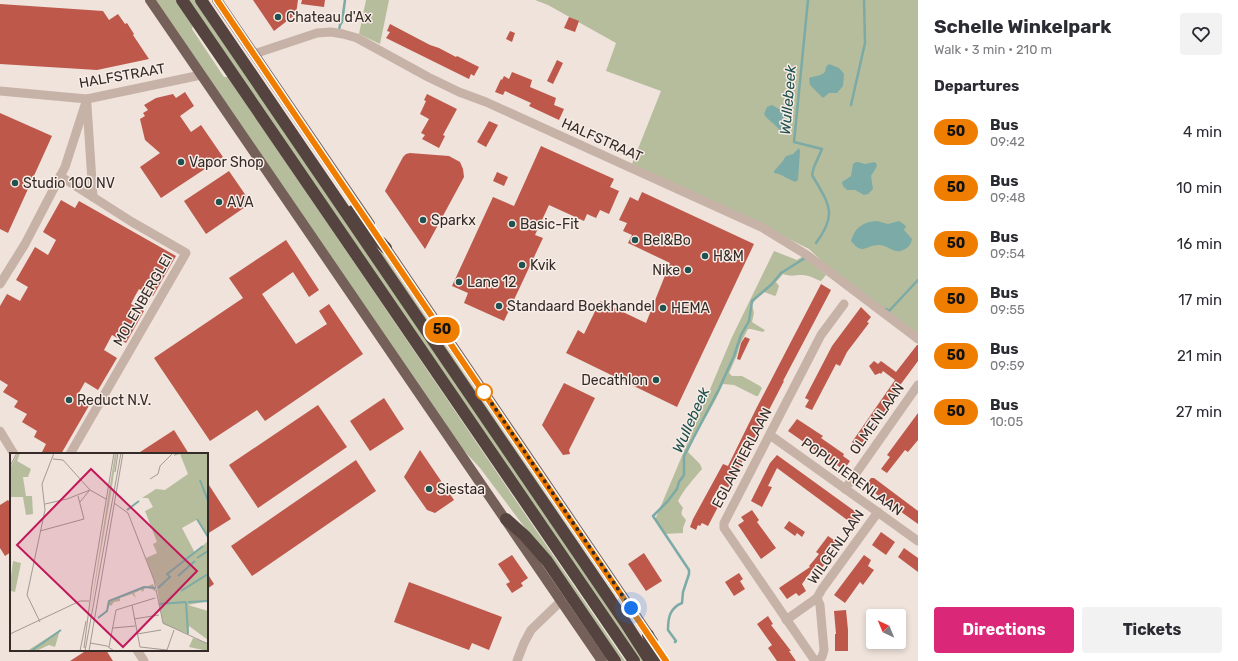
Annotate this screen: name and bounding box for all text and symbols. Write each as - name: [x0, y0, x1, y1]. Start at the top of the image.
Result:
- place label: Chateau d'Ax: [286, 9, 372, 26]
- marker: Chateau d'Ax: [273, 12, 283, 22]
- button: heart: [1180, 13, 1222, 55]
- text: Schelle Winkelpark: [934, 15, 1111, 38]
- text: Walk · 3 min · 210 m: [934, 42, 1052, 57]
- street label: HALFSTRAAT: [78, 60, 166, 92]
- water label: Wullebeek: [776, 64, 800, 136]
- text: Departures: [934, 77, 1019, 95]
- street label: HALFSTRAAT: [559, 115, 645, 165]
- text: Bus: [990, 116, 1018, 134]
- text: 50: [947, 123, 965, 140]
- text: 4 min: [1183, 123, 1222, 141]
- text: 09:42: [990, 134, 1025, 149]
- place label: Vapor Shop: [189, 154, 264, 171]
- marker: Vapor Shop: [176, 157, 186, 167]
- text: Bus: [990, 172, 1018, 190]
- place label: Studio 100 NV: [23, 175, 115, 192]
- marker: Studio 100 NV: [10, 178, 20, 188]
- text: 50: [947, 179, 965, 196]
- text: 10 min: [1176, 179, 1222, 197]
- text: 09:48: [990, 190, 1026, 205]
- place label: AVA: [227, 194, 254, 211]
- marker: AVA: [214, 197, 224, 207]
- place label: Sparkx: [431, 212, 476, 229]
- marker: Sparkx: [418, 215, 428, 225]
- place label: Basic-Fit: [520, 216, 580, 233]
- marker: Basic-Fit: [507, 219, 517, 229]
- text: Bus: [990, 228, 1018, 246]
- place label: Bel&Bo: [643, 232, 691, 249]
- marker: Bel&Bo: [630, 235, 640, 245]
- text: 50: [947, 235, 965, 252]
- text: 16 min: [1177, 235, 1222, 253]
- text: 09:54: [990, 246, 1025, 261]
- place label: H&M: [713, 248, 744, 265]
- street label: MOLENBERGLEI: [110, 251, 176, 349]
- marker: H&M: [700, 251, 710, 261]
- place label: Kvik: [530, 257, 557, 274]
- marker: Kvik: [517, 260, 527, 270]
- place label: Nike: [652, 262, 680, 279]
- marker: Nike: [683, 265, 693, 275]
- place label: Lane 12: [467, 274, 517, 291]
- marker: Lane 12: [454, 277, 464, 287]
- text: Bus: [990, 284, 1018, 302]
- text: 50: [947, 291, 965, 308]
- text: 17 min: [1178, 291, 1222, 309]
- place label: Standaard Boekhandel: [507, 298, 655, 315]
- place label: HEMA: [671, 300, 711, 317]
- marker: Standaard Boekhandel: [494, 301, 504, 311]
- text: 09:55: [990, 302, 1025, 317]
- marker: HEMA: [658, 303, 668, 313]
- line badge: 50: [424, 317, 460, 343]
- text: 50: [433, 321, 451, 338]
- text: Bus: [990, 340, 1018, 358]
- text: 50: [947, 347, 965, 364]
- text: 21 min: [1177, 347, 1222, 365]
- text: 09:59: [990, 358, 1025, 373]
- place label: Decathlon: [581, 372, 648, 389]
- marker: Decathlon: [651, 375, 661, 385]
- street label: OLMENLAAN: [846, 380, 908, 458]
- unlabelled marker: [475, 383, 493, 401]
- water label: Wullebeek: [669, 384, 714, 456]
- place label: Reduct N.V.: [77, 392, 151, 409]
- marker: Reduct N.V.: [64, 395, 74, 405]
- text: Bus: [990, 396, 1018, 414]
- text: 50: [947, 403, 965, 420]
- text: 27 min: [1176, 403, 1222, 421]
- street label: EGLANTIERLAAN: [708, 405, 776, 511]
- text: 10:05: [990, 414, 1023, 429]
- street label: POPULIERENLAAN: [798, 434, 906, 520]
- inset map: [10, 453, 208, 651]
- place label: Siestaa: [437, 481, 485, 498]
- marker: Siestaa: [424, 484, 434, 494]
- street label: WILGENLAAN: [804, 507, 868, 587]
- your location: [621, 598, 641, 618]
- button: Directions: [934, 607, 1074, 653]
- button: Tickets: [1082, 607, 1222, 653]
- north arrow: [866, 609, 906, 649]
- map controls: [866, 609, 906, 649]

